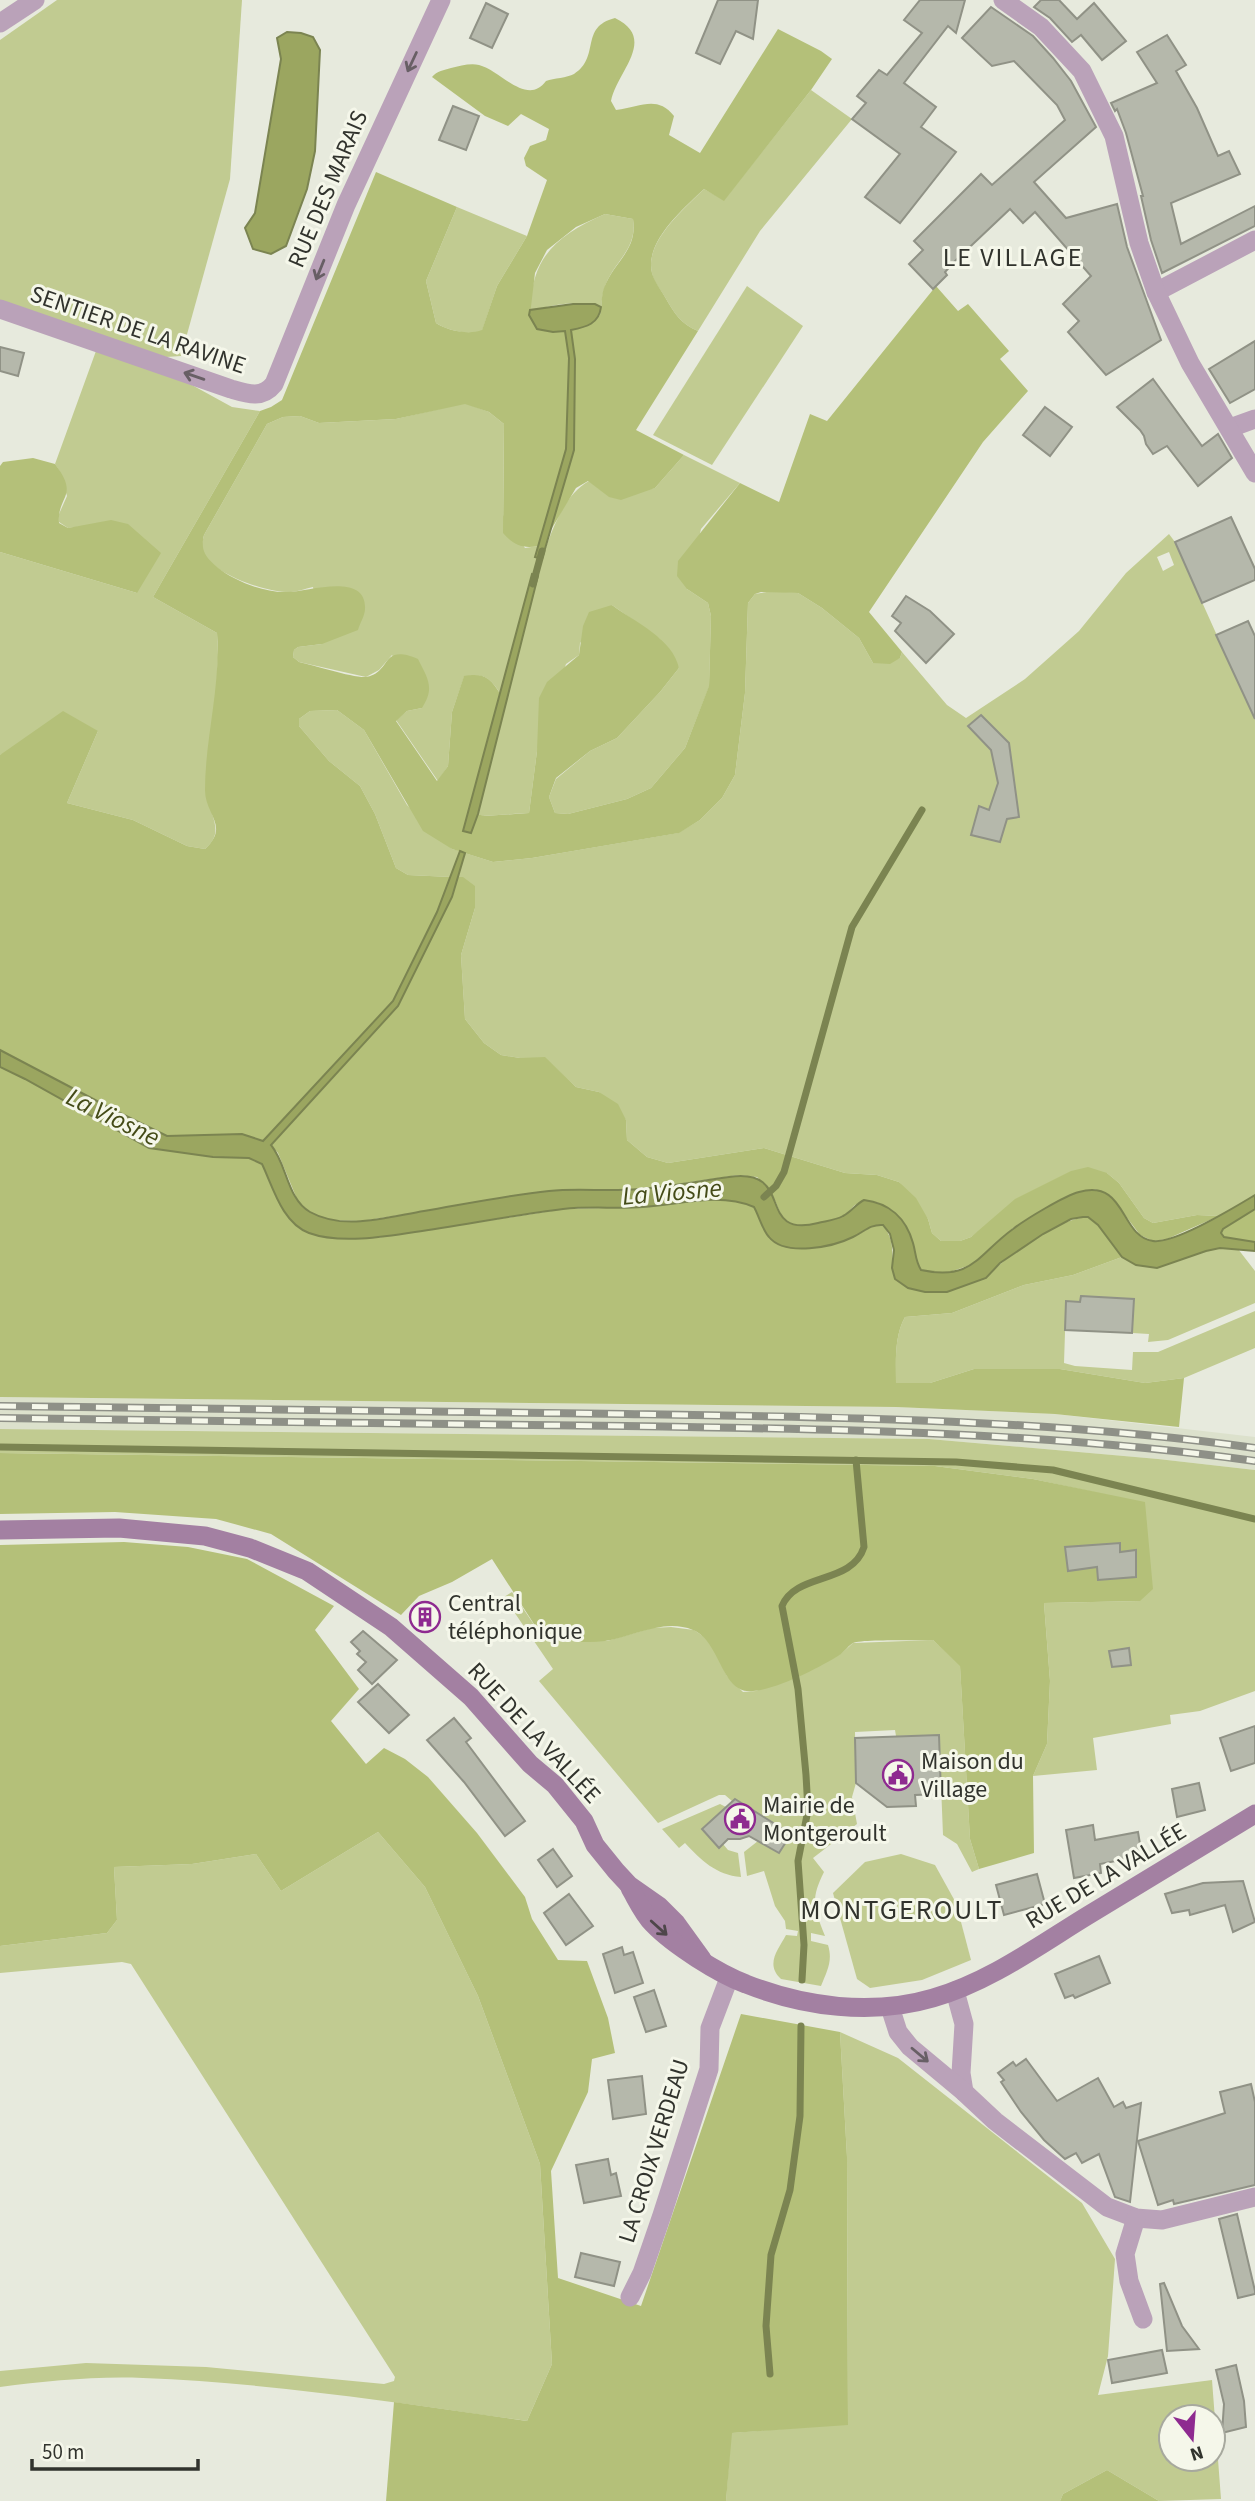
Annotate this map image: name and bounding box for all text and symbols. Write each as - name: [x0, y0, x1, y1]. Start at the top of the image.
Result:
- one-way arrow: [405, 51, 418, 72]
- street label: RUE DES MARAIS: [279, 105, 377, 273]
- district label: LE VILLAGE: [943, 239, 1083, 276]
- one-way arrow: [312, 258, 325, 280]
- street label: SENTIER DE LA RAVINE: [25, 277, 251, 383]
- one-way arrow: [184, 369, 206, 381]
- water label: La Viosne: [60, 1078, 166, 1156]
- water label: La Viosne: [621, 1169, 723, 1215]
- place label: Central téléphonique: [448, 1586, 582, 1649]
- building icon: Central téléphonique: [408, 1600, 442, 1634]
- street label: RUE DE LA VALLÉE: [459, 1654, 609, 1812]
- place label: Maison du Village: [921, 1744, 1024, 1807]
- public building icon: Maison du Village: [881, 1758, 915, 1792]
- place label: Mairie de Montgeroult: [763, 1788, 887, 1851]
- public building icon: Mairie de Montgeroult: [723, 1802, 757, 1836]
- street label: RUE DE LA VALLÉE: [1019, 1814, 1193, 1938]
- district label: MONTGEROULT: [800, 1890, 1004, 1930]
- one-way arrow: [650, 1920, 668, 1936]
- one-way arrow: [910, 2047, 928, 2062]
- street label: LA CROIX VERDEAU: [609, 2055, 699, 2247]
- north arrow: [1157, 2403, 1227, 2473]
- scale bar: [32, 2428, 198, 2472]
- text: 50 m: [42, 2437, 84, 2467]
- text: N: [1187, 2438, 1207, 2468]

